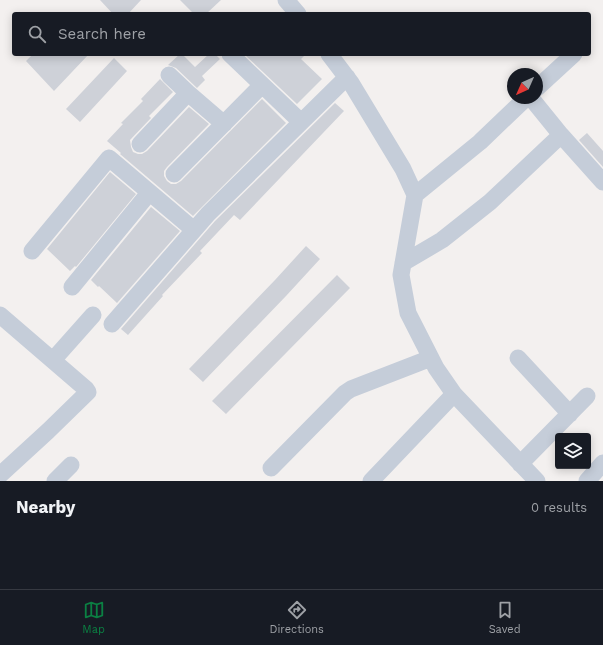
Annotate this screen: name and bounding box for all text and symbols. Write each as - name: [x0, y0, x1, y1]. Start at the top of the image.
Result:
- search box: [12, 12, 591, 56]
- icon: search: [26, 23, 48, 45]
- text: Search here: [58, 25, 146, 43]
- north arrow: [507, 68, 543, 104]
- map controls: [555, 433, 591, 469]
- button: layers: [555, 433, 591, 469]
- text: Nearby: [16, 497, 75, 517]
- text: 0 results: [531, 500, 587, 515]
- tab: Map: [82, 599, 105, 636]
- tab: Directions: [270, 599, 324, 636]
- tab: Saved: [489, 599, 521, 636]

